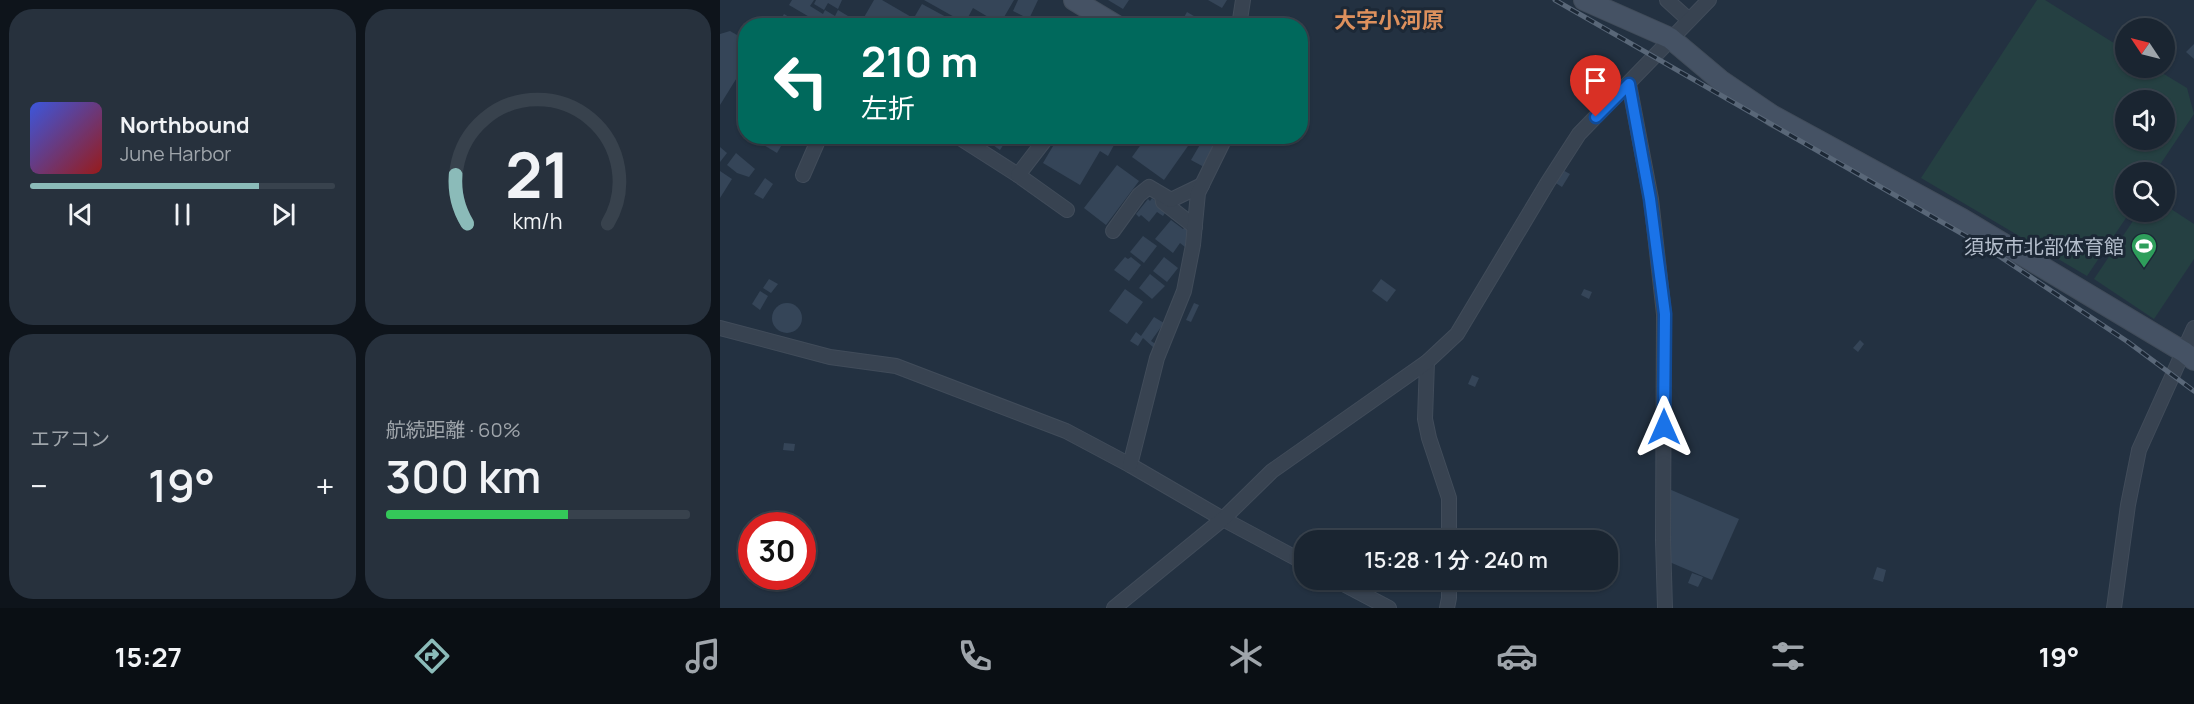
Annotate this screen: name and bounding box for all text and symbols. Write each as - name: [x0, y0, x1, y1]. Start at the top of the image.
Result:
- district label: 大字小河原: [1334, 5, 1444, 35]
- north arrow: [2115, 18, 2175, 78]
- map controls: [2115, 18, 2175, 222]
- text: 210 m: [861, 32, 978, 90]
- icon: left: [762, 42, 840, 120]
- pin: [1570, 55, 1621, 117]
- icon: arrive: [1579, 64, 1612, 97]
- text: 左折: [861, 89, 915, 126]
- button: sound: [2115, 90, 2175, 150]
- text: Northbound: [120, 110, 250, 140]
- text: 21: [506, 131, 570, 217]
- text: June Harbor: [120, 140, 232, 167]
- button: search: [2115, 162, 2175, 222]
- icon: previous: [64, 198, 97, 231]
- icon: pause: [166, 198, 199, 231]
- icon: next: [267, 198, 300, 231]
- text: km/h: [513, 206, 563, 235]
- sports icon: 須坂市北部体育館: [2129, 231, 2159, 269]
- place label: 須坂市北部体育館: [1964, 233, 2124, 260]
- position arrow: [1632, 395, 1696, 459]
- text: 航続距離 · 60%: [386, 416, 521, 443]
- text: エアコン: [30, 425, 110, 452]
- text: 300 km: [386, 445, 541, 507]
- text: 19°: [148, 454, 215, 516]
- text: −: [30, 463, 48, 508]
- text: +: [315, 463, 334, 508]
- speed limit sign: 30: [738, 512, 816, 590]
- text: 15:28 · 1 分 · 240 m: [1364, 545, 1548, 575]
- icon: directions: [411, 635, 453, 677]
- icon: music: [682, 635, 724, 677]
- icon: phone: [954, 635, 996, 677]
- icon: climate: [1225, 635, 1267, 677]
- icon: car: [1496, 635, 1538, 677]
- icon: filters: [1767, 635, 1809, 677]
- text: 15:27: [115, 638, 182, 675]
- text: 19°: [2039, 638, 2079, 675]

